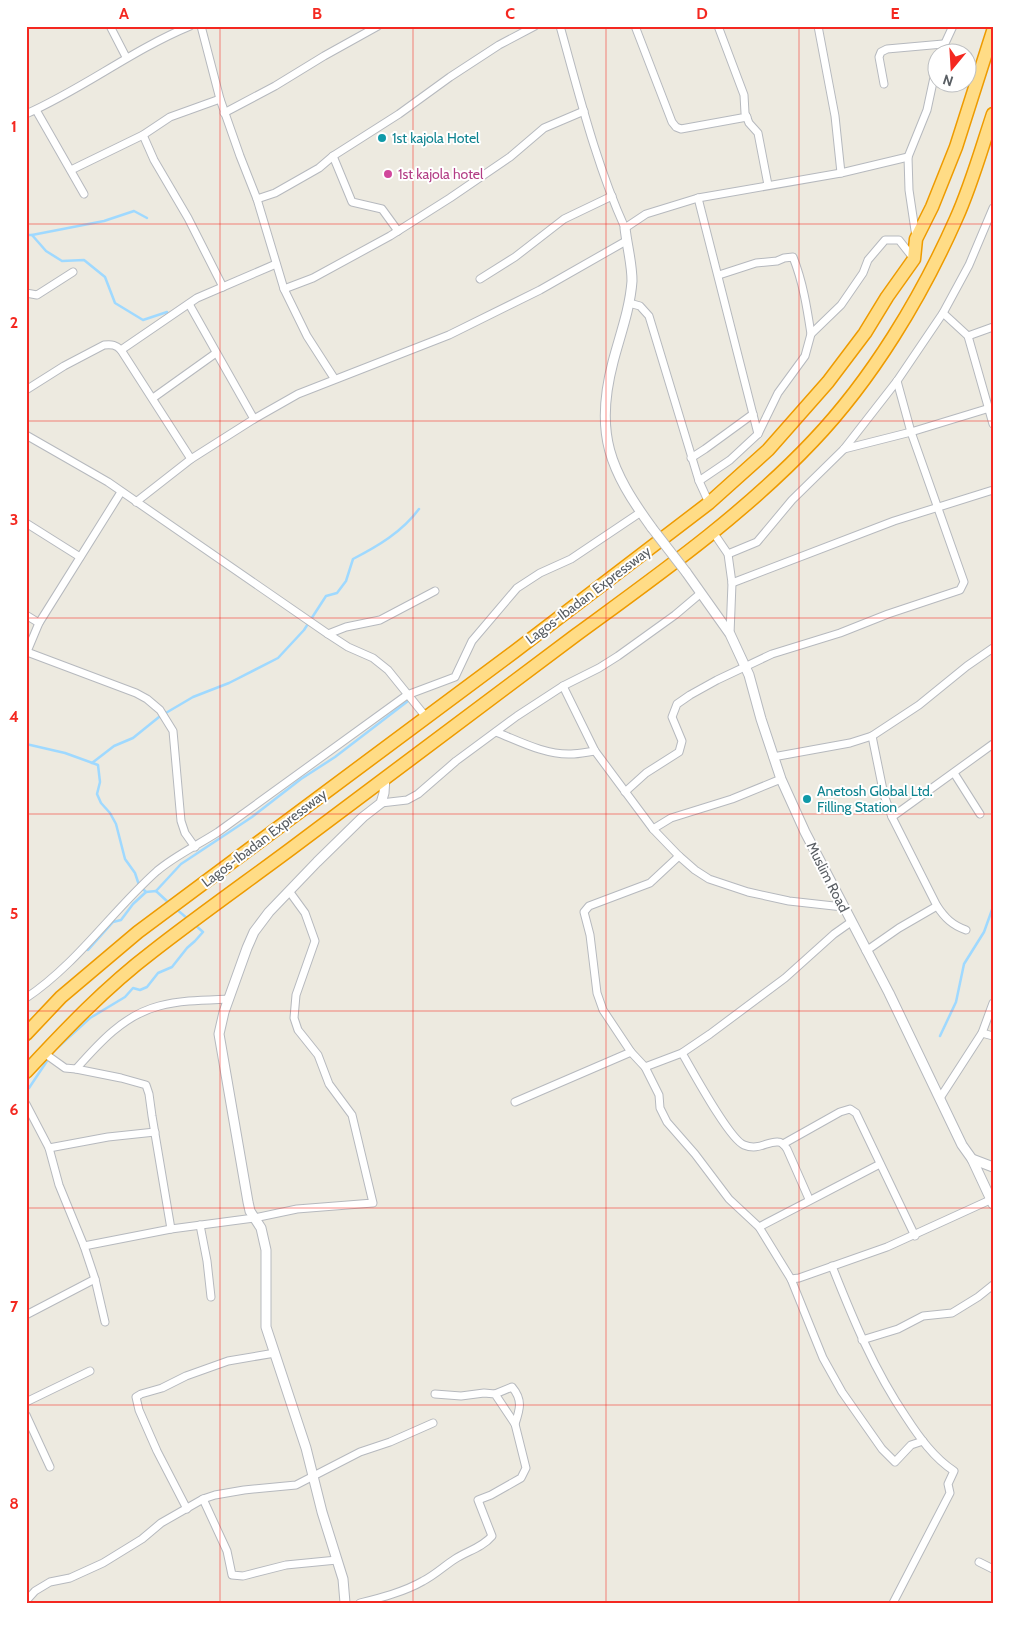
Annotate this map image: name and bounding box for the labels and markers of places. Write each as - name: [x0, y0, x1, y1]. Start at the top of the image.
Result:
- place label: 1st kajola Hotel: [392, 129, 480, 147]
- marker: 1st kajola Hotel: [376, 132, 388, 144]
- place label: 1st kajola hotel: [398, 165, 484, 183]
- marker: 1st kajola hotel: [382, 168, 394, 180]
- place label: Anetosh Global Ltd. Filling Station: [817, 782, 933, 816]
- marker: Anetosh Global Ltd. Filling Station: [801, 793, 813, 805]

